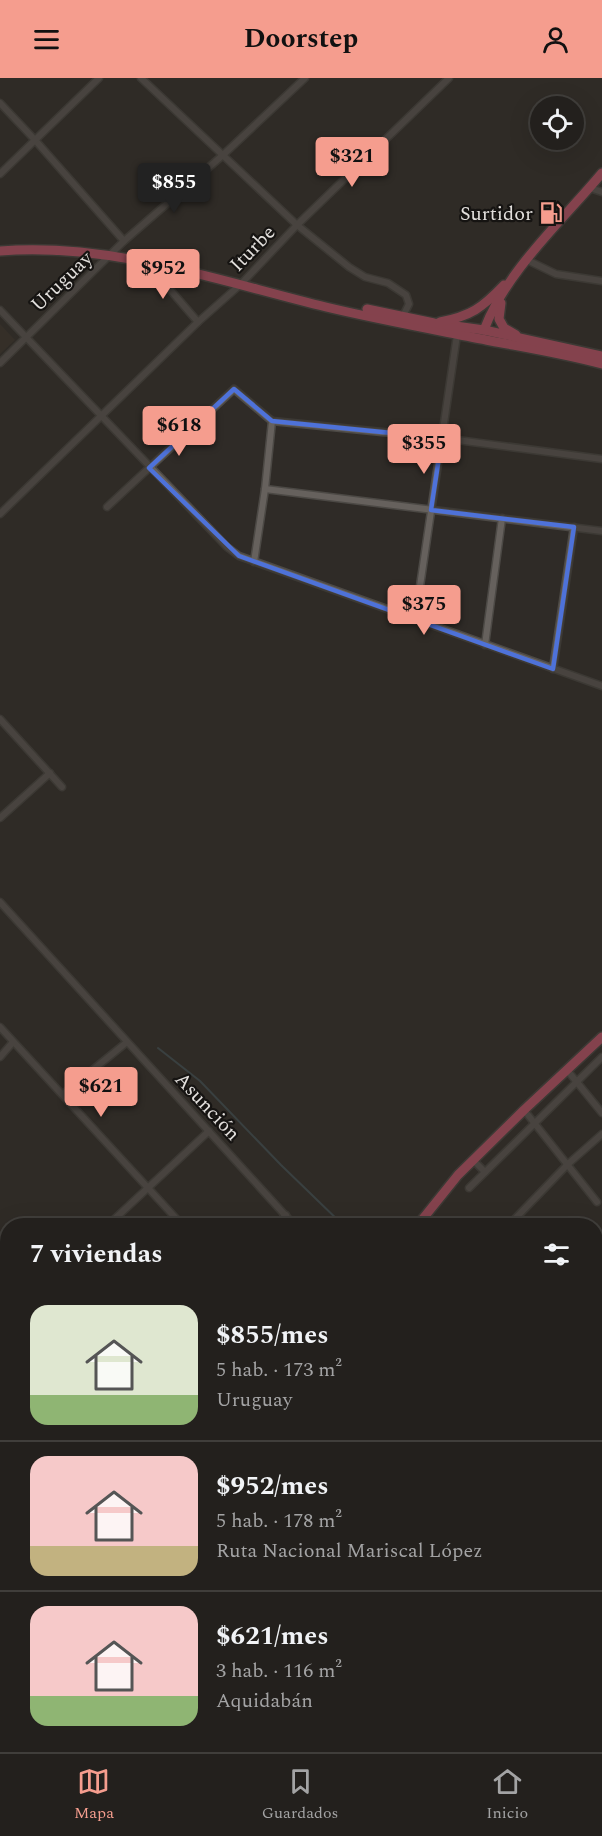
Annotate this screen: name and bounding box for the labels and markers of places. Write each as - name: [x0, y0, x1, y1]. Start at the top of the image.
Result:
- pin: $321: [316, 137, 388, 188]
- pin: $855: [138, 163, 210, 214]
- place label: Surtidor: [460, 199, 533, 229]
- fuel station icon: Surtidor: [538, 200, 564, 226]
- pin: $952: [127, 249, 199, 300]
- pin: $618: [143, 406, 215, 457]
- pin: $355: [388, 424, 460, 475]
- pin: $375: [388, 585, 460, 636]
- pin: $621: [65, 1067, 137, 1118]

